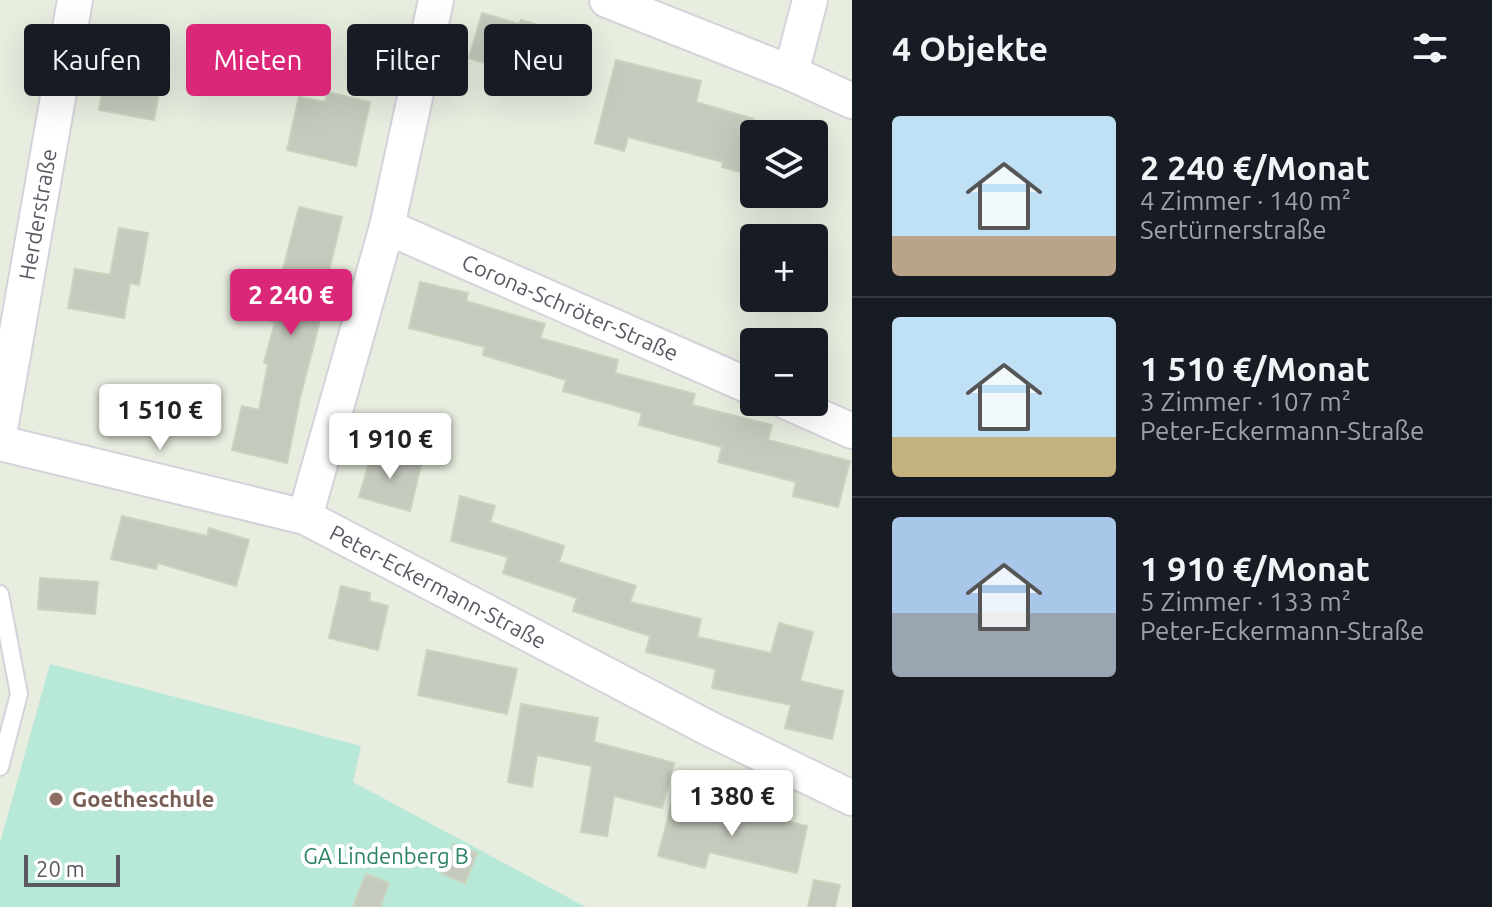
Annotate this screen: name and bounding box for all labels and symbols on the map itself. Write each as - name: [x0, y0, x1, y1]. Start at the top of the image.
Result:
- street label: Herderstraße: [13, 147, 61, 282]
- street label: Corona-Schröter-Straße: [458, 249, 682, 365]
- pin: 2 240 €: [217, 269, 365, 337]
- pin: 1 510 €: [86, 384, 234, 452]
- pin: 1 910 €: [316, 413, 464, 481]
- street label: Peter-Eckermann-Straße: [326, 519, 551, 653]
- pin: 1 380 €: [658, 770, 806, 838]
- place label: Goetheschule: [72, 786, 214, 811]
- marker: Goetheschule: [47, 790, 65, 808]
- park label: GA Lindenberg B: [303, 843, 469, 868]
- scale bar: [24, 851, 120, 887]

